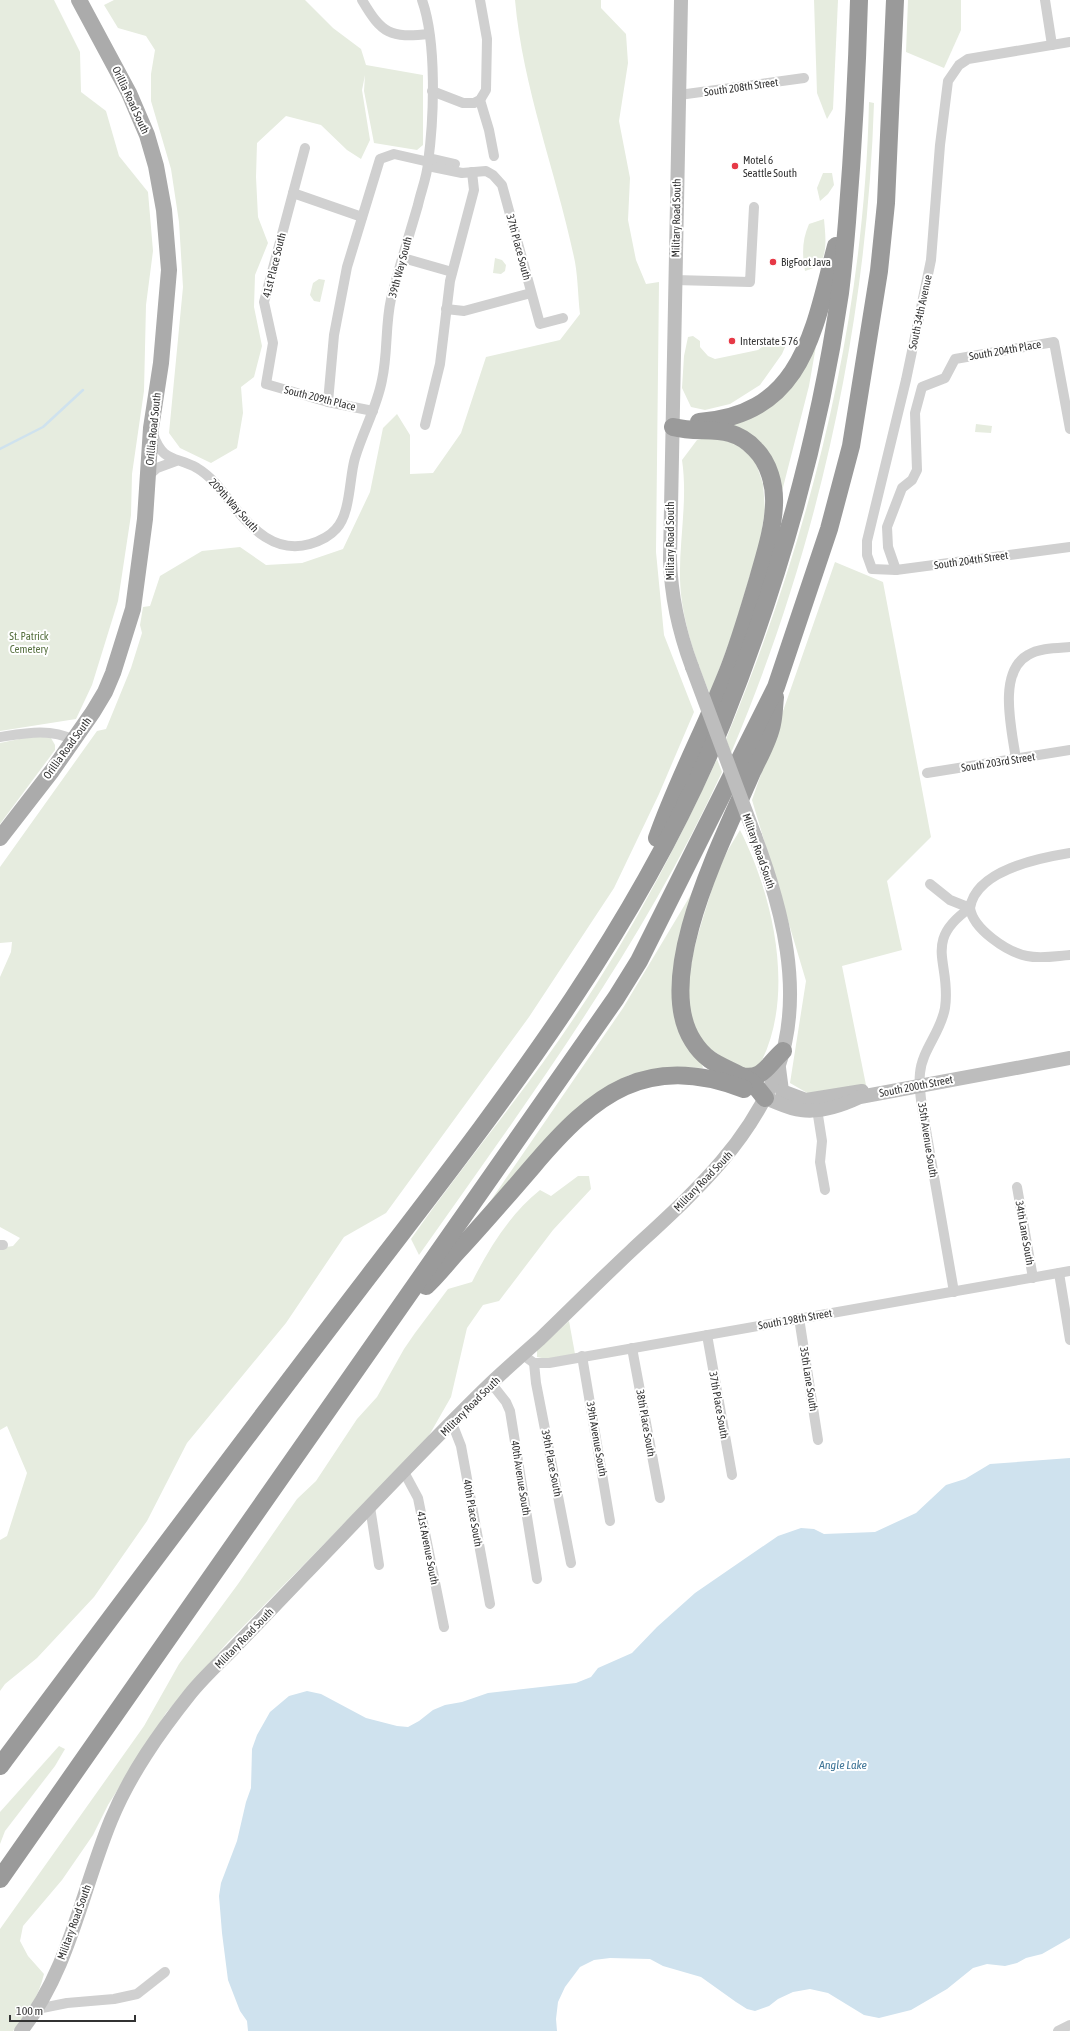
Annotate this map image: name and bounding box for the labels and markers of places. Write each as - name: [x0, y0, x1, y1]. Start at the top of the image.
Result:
- place label: Motel 6 Seattle South: [743, 154, 797, 179]
- marker: Motel 6 Seattle South: [730, 161, 740, 171]
- place label: BigFoot Java: [781, 256, 831, 268]
- marker: BigFoot Java: [768, 257, 778, 267]
- place label: Interstate 5 76: [740, 335, 798, 347]
- marker: Interstate 5 76: [727, 336, 737, 346]

